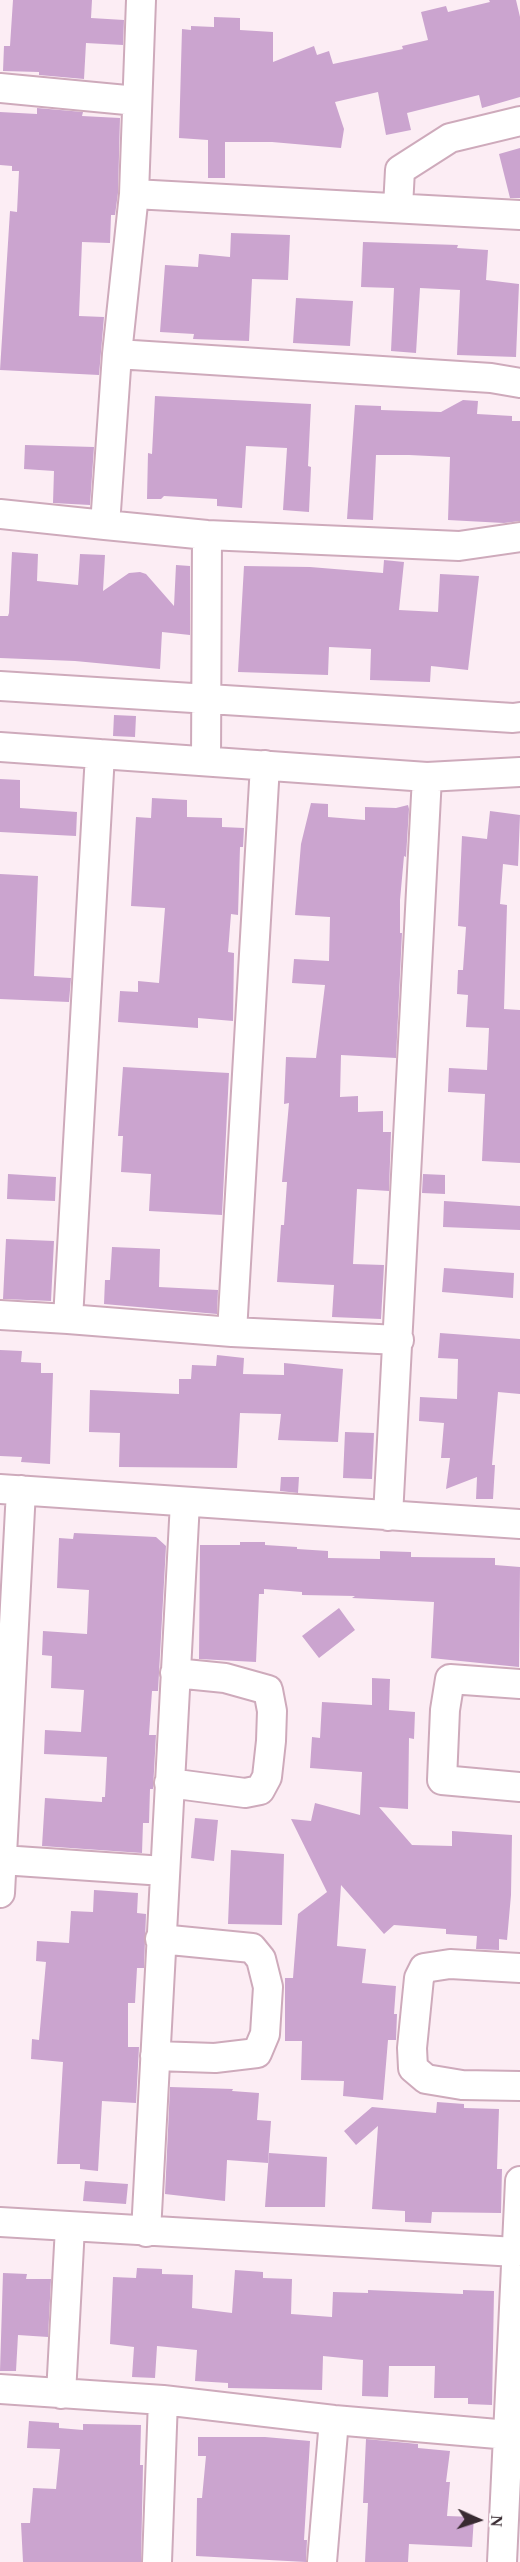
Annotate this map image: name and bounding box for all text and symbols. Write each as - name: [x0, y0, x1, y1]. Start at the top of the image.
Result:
- north arrow: [448, 2490, 508, 2550]
- text: N: [488, 2515, 505, 2527]

